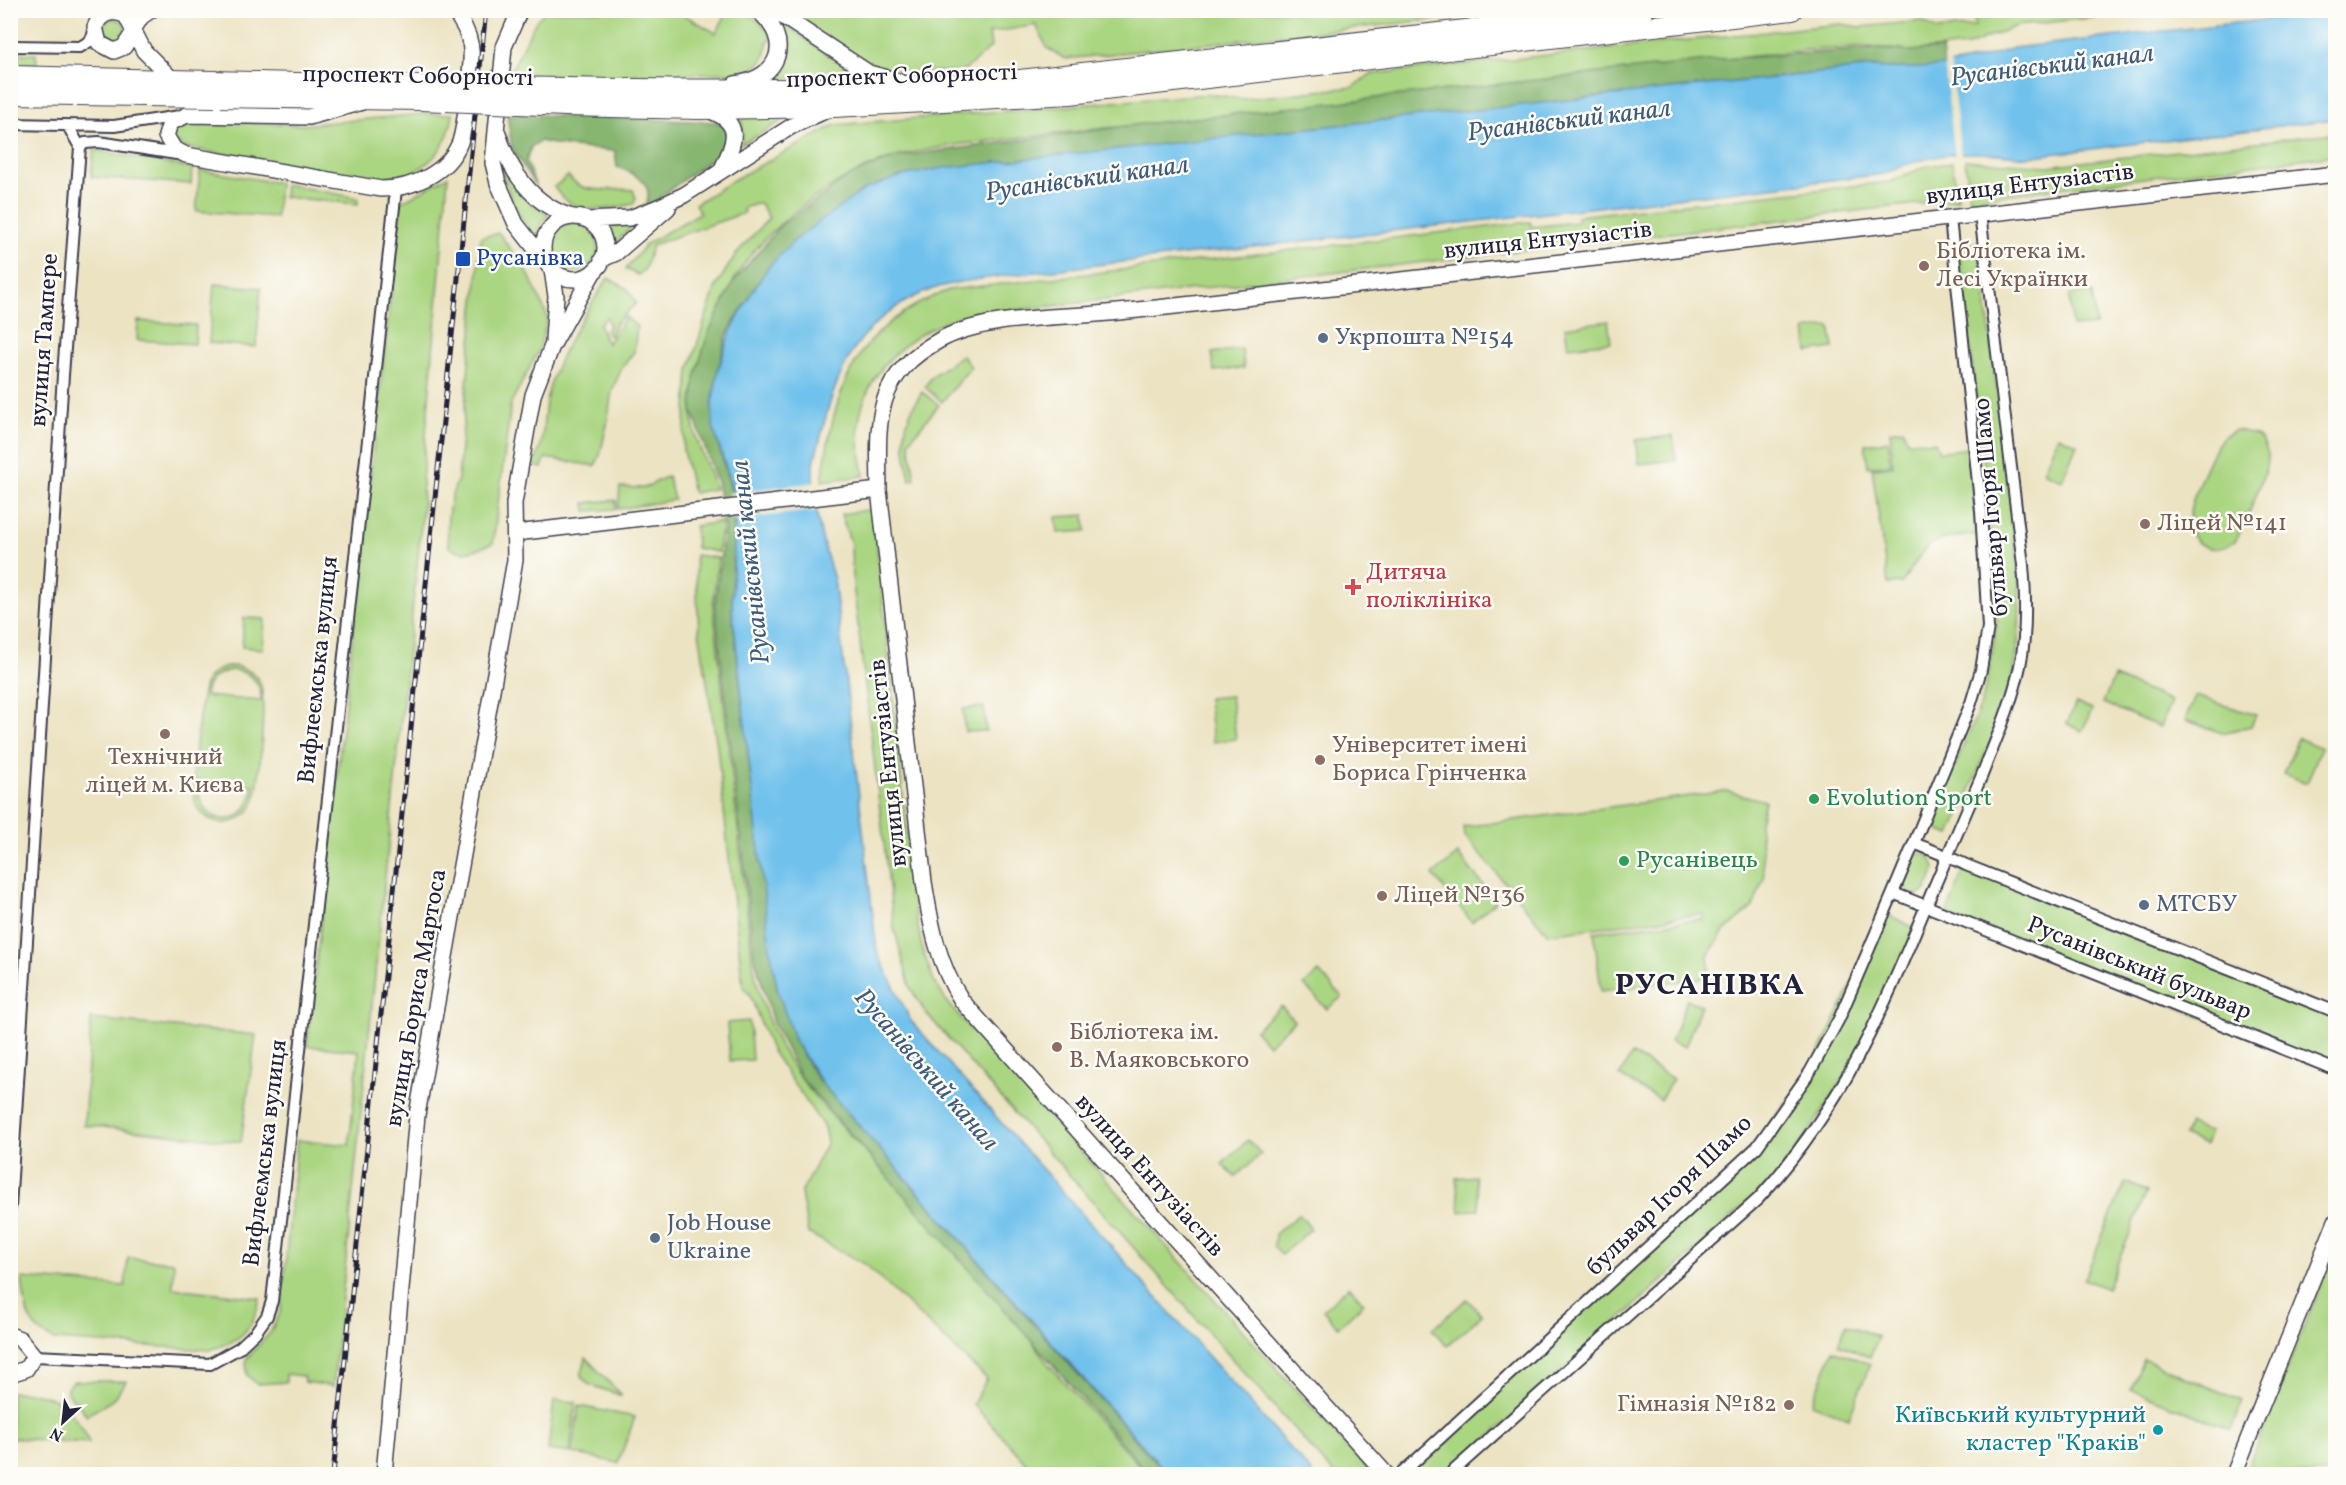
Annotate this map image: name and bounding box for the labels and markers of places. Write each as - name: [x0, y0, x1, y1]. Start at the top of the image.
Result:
- place label: Бібліотека ім. Лесі Українки: [1936, 235, 2088, 297]
- place label: Русанівка: [476, 242, 584, 276]
- marker: Русанівка: [454, 250, 472, 268]
- marker: Бібліотека ім. Лесі Українки: [1917, 259, 1931, 273]
- place label: Укрпошта №154: [1335, 321, 1514, 355]
- marker: Укрпошта №154: [1316, 331, 1330, 345]
- place label: Ліцей №141: [2157, 507, 2287, 541]
- marker: Ліцей №141: [2138, 517, 2152, 531]
- place label: Дитяча поліклініка: [1366, 556, 1493, 618]
- marker: Дитяча поліклініка: [1344, 578, 1362, 596]
- marker: Технічний ліцей м. Києва: [158, 727, 172, 741]
- place label: Університет імені Бориса Грінченка: [1332, 729, 1527, 791]
- place label: Технічний ліцей м. Києва: [86, 741, 244, 803]
- marker: Університет імені Бориса Грінченка: [1313, 753, 1327, 767]
- place label: Evolution Sport: [1826, 782, 1992, 816]
- marker: Evolution Sport: [1807, 792, 1821, 806]
- place label: Русанівець: [1636, 844, 1758, 878]
- marker: Русанівець: [1617, 854, 1631, 868]
- place label: Ліцей №136: [1394, 879, 1525, 913]
- place label: МТСБУ: [2156, 888, 2238, 922]
- marker: Ліцей №136: [1375, 889, 1389, 903]
- marker: МТСБУ: [2137, 898, 2151, 912]
- place label: Бібліотека ім. В. Маяковського: [1069, 1016, 1249, 1078]
- marker: Бібліотека ім. В. Маяковського: [1050, 1040, 1064, 1054]
- place label: Job House Ukraine: [667, 1207, 771, 1269]
- marker: Job House Ukraine: [648, 1231, 662, 1245]
- place label: Гімназія №182: [1617, 1388, 1777, 1422]
- marker: Гімназія №182: [1782, 1398, 1796, 1412]
- place label: Київський культурний кластер "Краків": [1895, 1399, 2146, 1461]
- marker: Київський культурний кластер "Краків": [2151, 1423, 2165, 1437]

